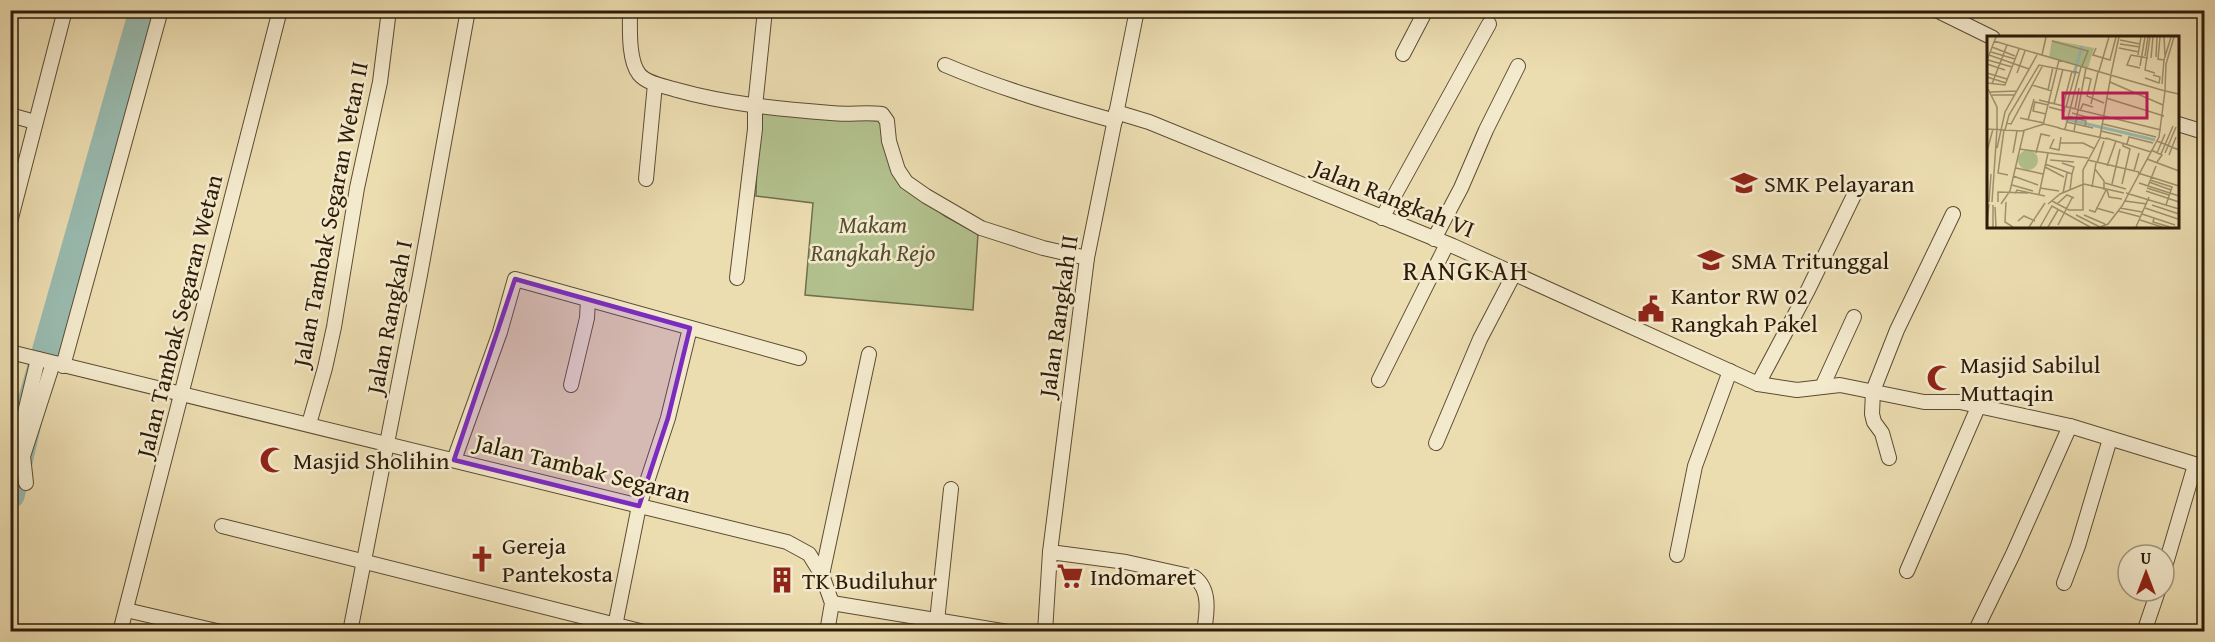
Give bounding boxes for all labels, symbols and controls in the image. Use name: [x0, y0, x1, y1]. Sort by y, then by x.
inset map: [1987, 36, 2179, 228]
street label: Jalan Tambak Segaran Wetan II: [283, 58, 377, 373]
street label: Jalan Rangkah VI: [1305, 148, 1480, 246]
place label: SMK Pelayaran: [1764, 166, 1915, 201]
school or university icon: SMK Pelayaran: [1729, 168, 1759, 198]
street label: Jalan Tambak Segaran Wetan: [126, 170, 231, 464]
park label: Makam Rangkah Rejo: [810, 207, 935, 270]
street label: Jalan Rangkah II: [1029, 233, 1087, 402]
street label: Jalan Rangkah I: [356, 237, 421, 400]
place label: SMA Tritunggal: [1731, 243, 1889, 278]
school or university icon: SMA Tritunggal: [1696, 245, 1726, 275]
district label: RANGKAH: [1403, 250, 1529, 290]
place label: Kantor RW 02 Rangkah Pakel: [1671, 278, 1818, 341]
public building icon: Kantor RW 02 Rangkah Pakel: [1636, 294, 1666, 324]
place label: Masjid Sabilul Muttaqin: [1960, 347, 2101, 410]
mosque icon: Masjid Sabilul Muttaqin: [1925, 363, 1955, 393]
street label: Jalan Tambak Segaran: [469, 424, 695, 512]
place label: Masjid Sholihin: [293, 443, 450, 478]
mosque icon: Masjid Sholihin: [258, 445, 288, 475]
place label: Gereja Pantekosta: [502, 528, 613, 591]
north arrow: [2116, 543, 2176, 603]
church icon: Gereja Pantekosta: [467, 544, 497, 574]
text: U: [2141, 546, 2152, 570]
place label: Indomaret: [1090, 559, 1197, 594]
supermarket icon: Indomaret: [1055, 561, 1085, 591]
place label: TK Budiluhur: [802, 563, 937, 598]
building icon: TK Budiluhur: [767, 565, 797, 595]

